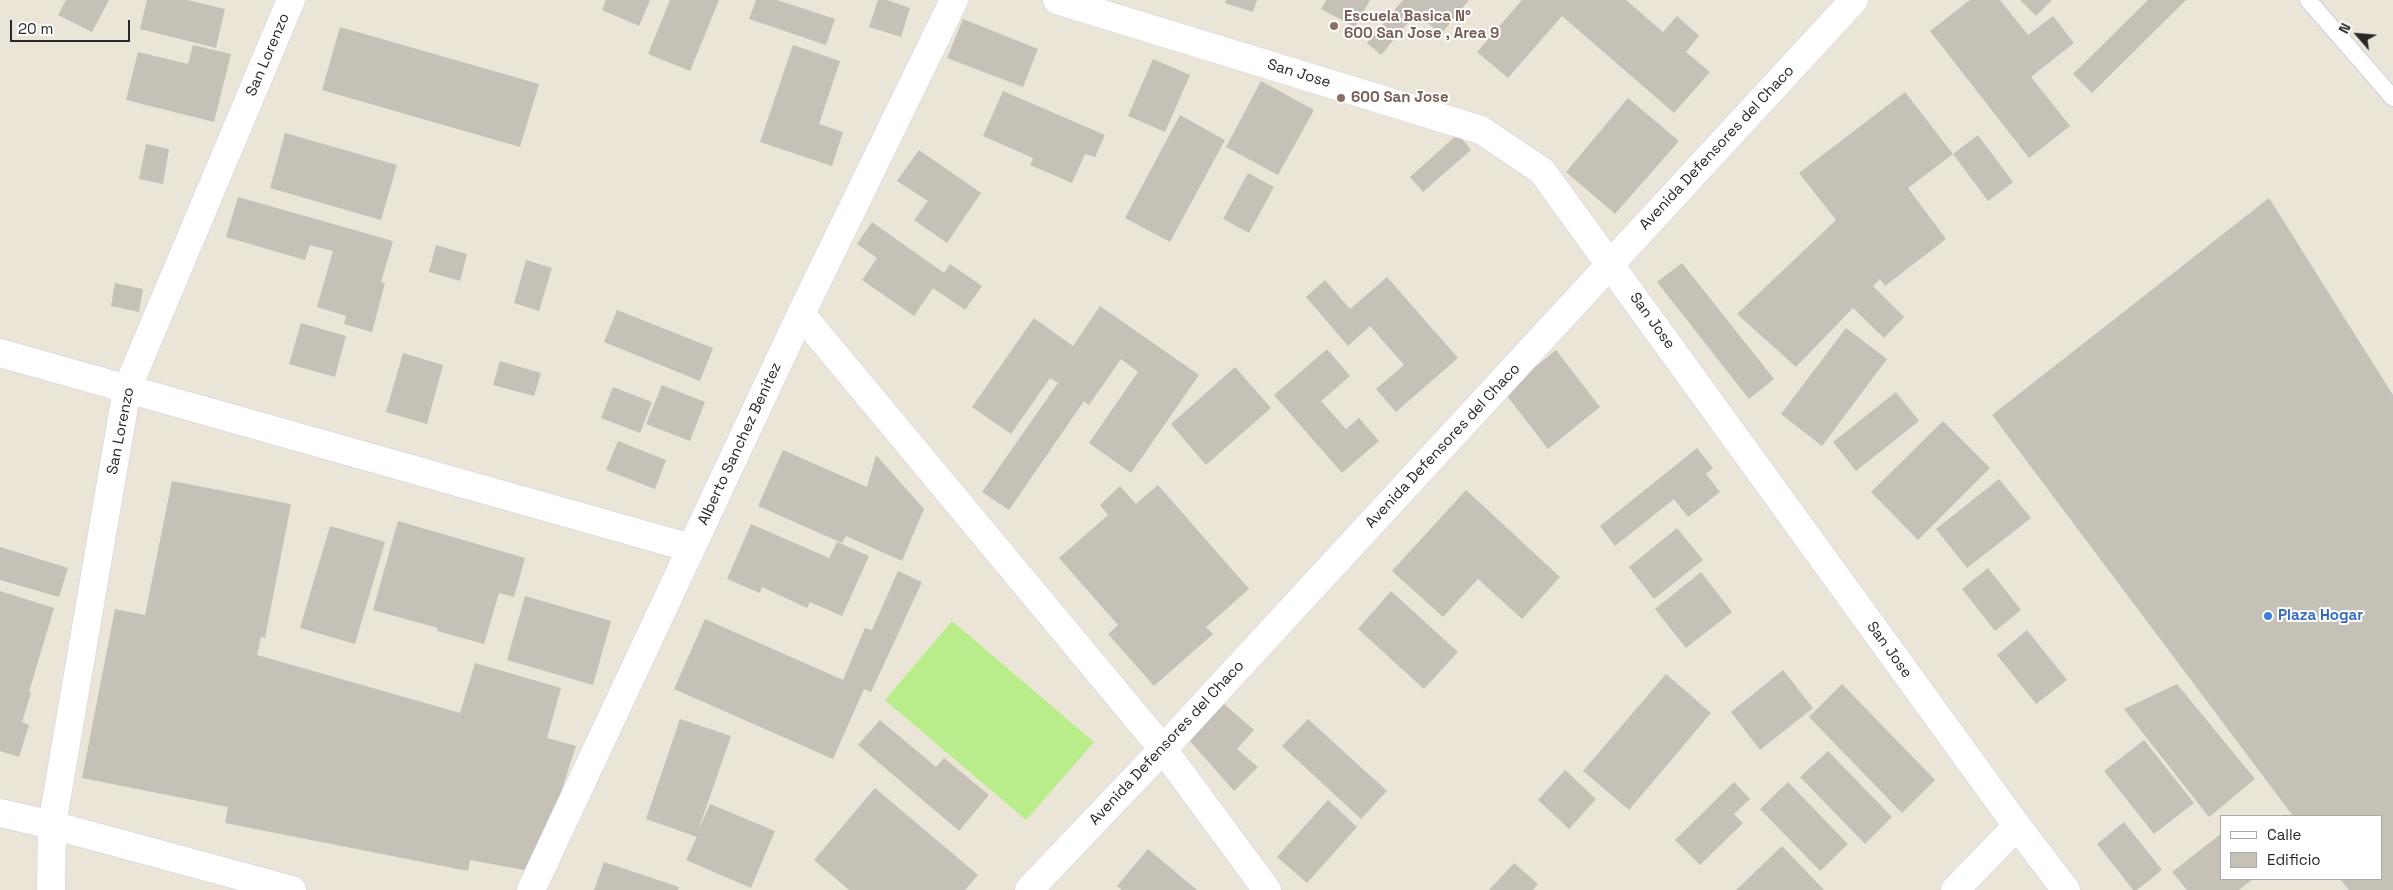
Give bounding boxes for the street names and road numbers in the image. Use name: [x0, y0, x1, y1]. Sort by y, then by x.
street label: San Lorenzo: [242, 11, 294, 99]
street label: San Jose: [1265, 56, 1333, 92]
street label: Avenida Defensores del Chaco: [1636, 62, 1798, 234]
street label: San Jose: [1625, 289, 1679, 353]
street label: Alberto Sanchez Benitez: [694, 360, 786, 528]
street label: Avenida Defensores del Chaco: [1362, 360, 1524, 532]
street label: San Lorenzo: [104, 386, 138, 476]
street label: San Jose: [1862, 618, 1916, 682]
street label: Avenida Defensores del Chaco: [1086, 657, 1248, 829]

